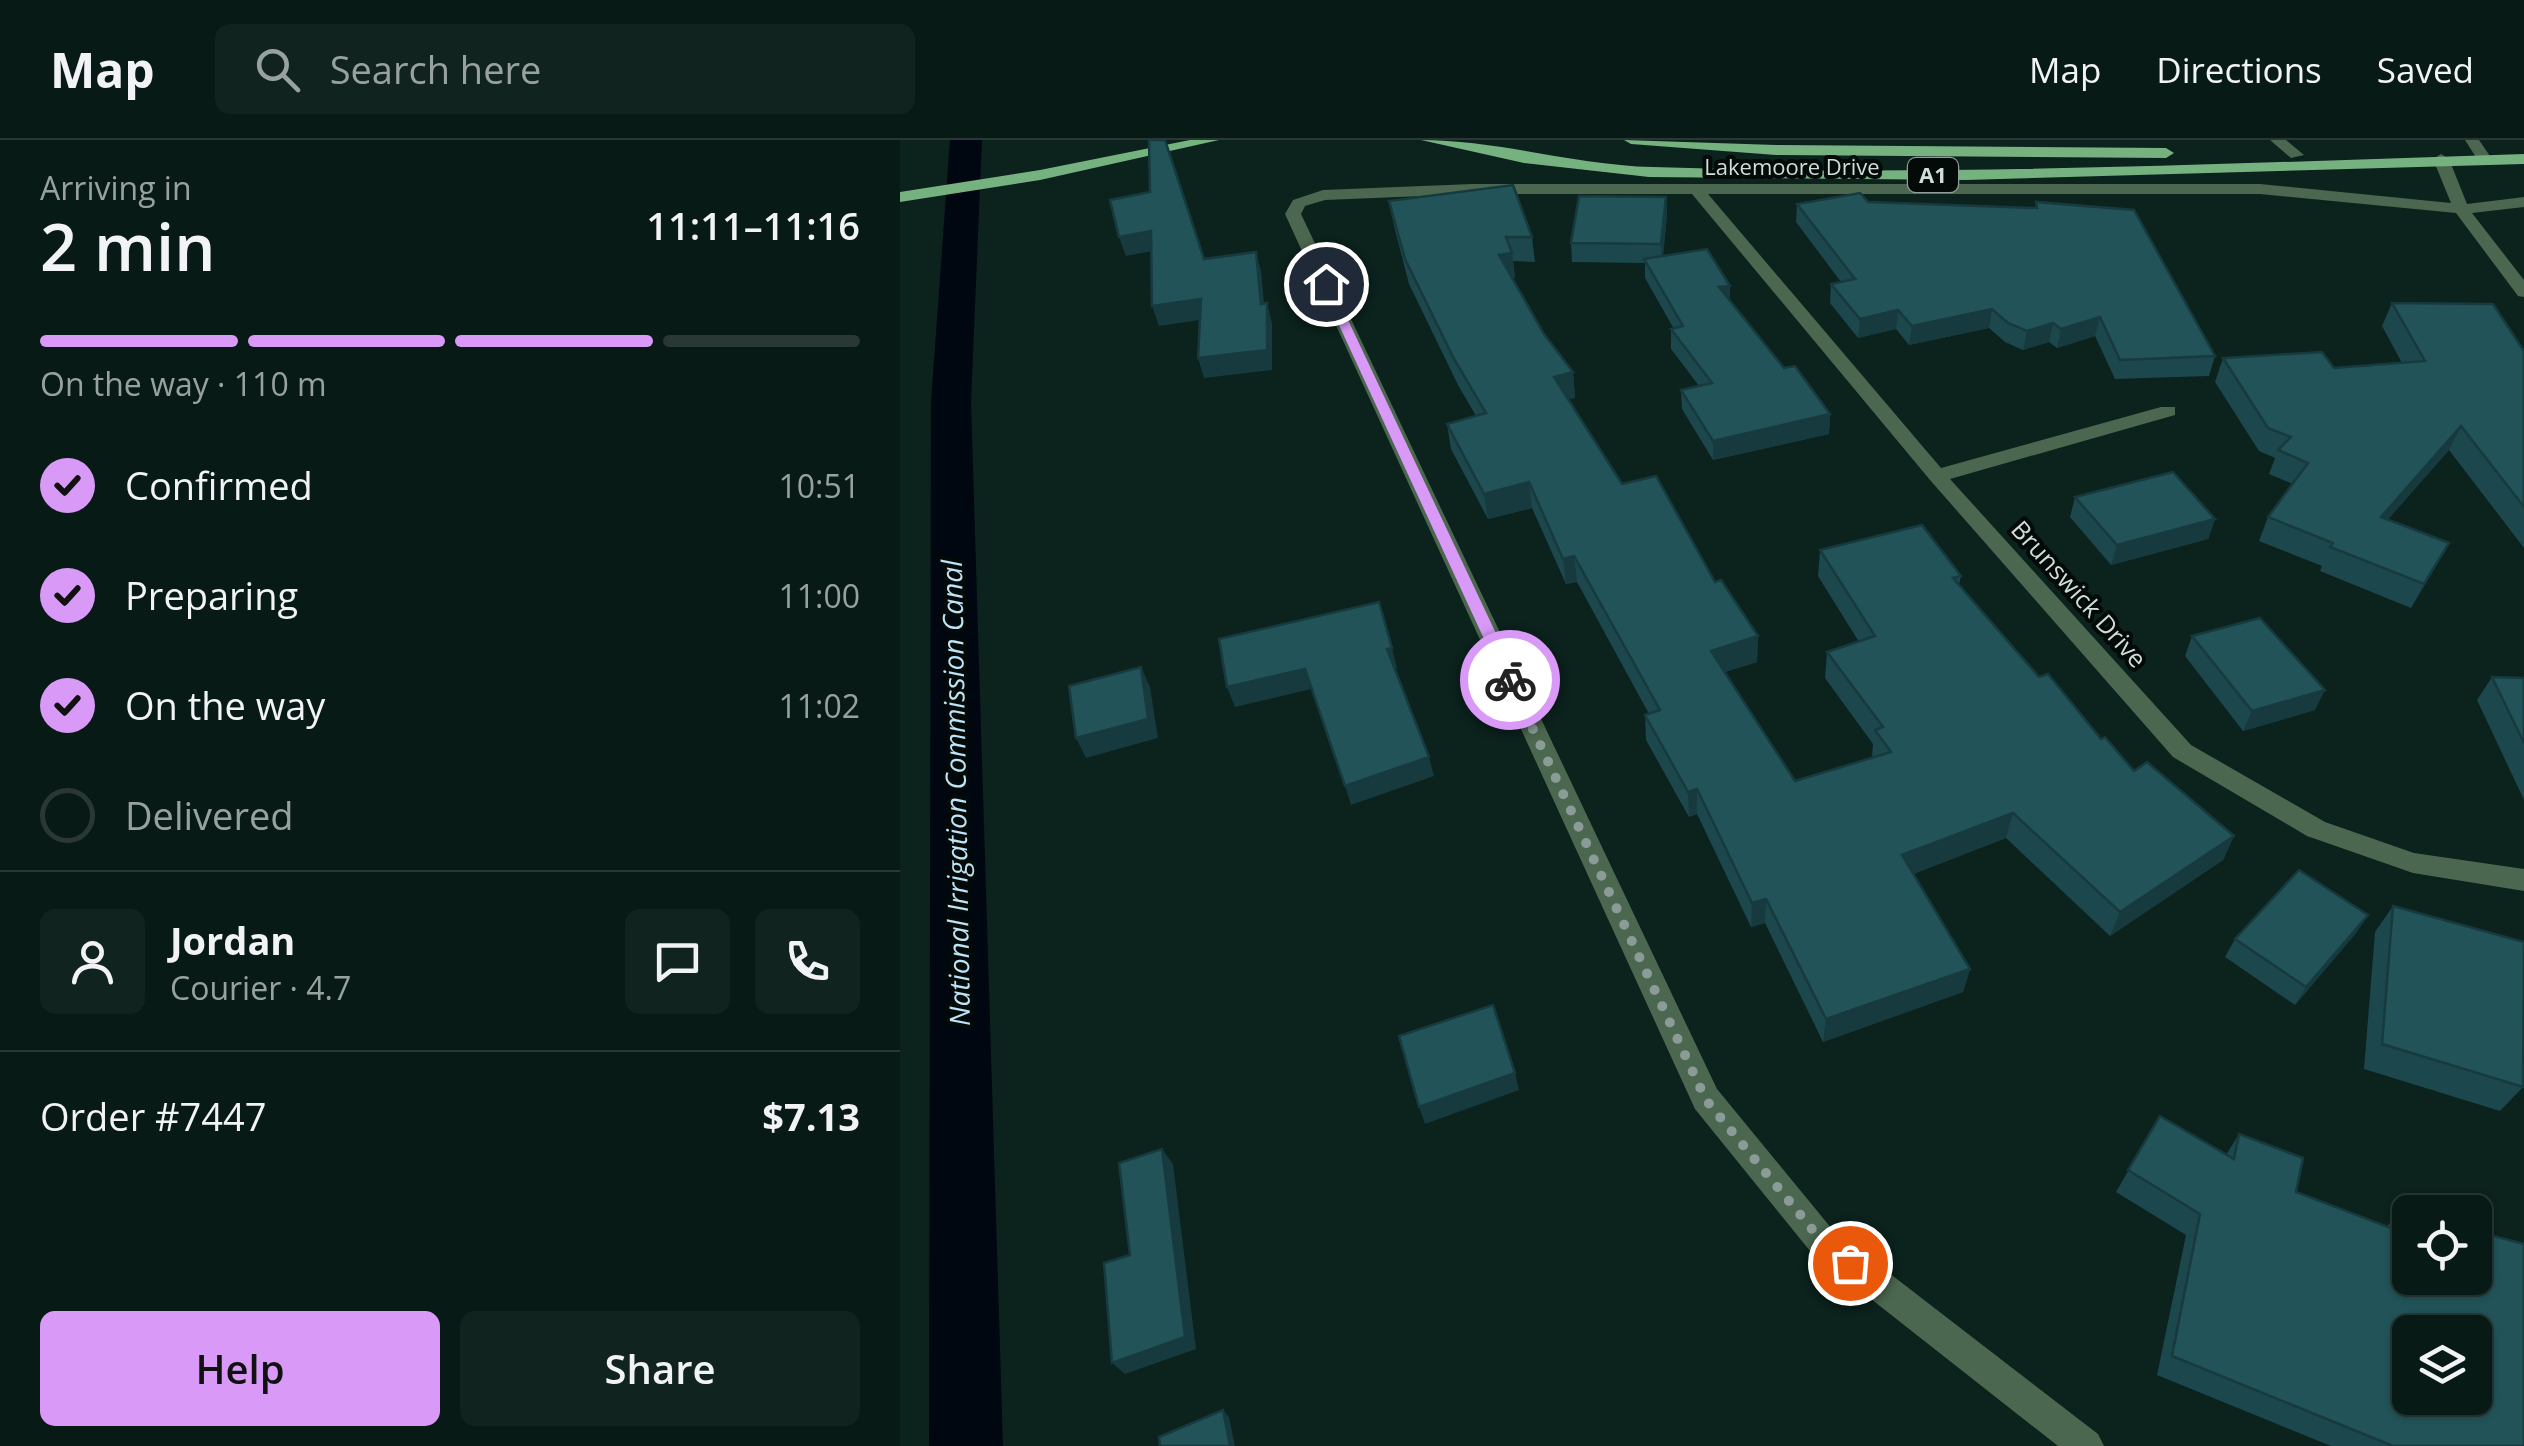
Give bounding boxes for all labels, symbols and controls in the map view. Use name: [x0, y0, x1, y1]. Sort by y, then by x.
search box: [215, 24, 915, 114]
text: Map: [50, 37, 155, 102]
icon: search: [250, 42, 305, 97]
text: Search here: [330, 43, 541, 95]
text: Map: [2029, 46, 2101, 93]
text: Directions: [2156, 46, 2322, 93]
text: Saved: [2377, 46, 2474, 93]
street label: Lakemoore Drive: [1704, 151, 1880, 181]
road number: A1: [1908, 158, 1958, 192]
text: Arriving in: [40, 166, 192, 209]
text: 11:11–11:16: [646, 199, 860, 251]
text: 2 min: [40, 202, 215, 290]
pin: [1284, 242, 1369, 327]
icon: home: [1299, 257, 1354, 312]
text: On the way · 110 m: [40, 362, 327, 405]
icon: check: [40, 458, 95, 513]
text: Confirmed: [125, 459, 313, 511]
text: 10:51: [778, 464, 860, 507]
street label: Brunswick Drive: [2004, 512, 2155, 674]
water label: National Irrigation Commission Canal: [932, 559, 978, 1026]
icon: check: [40, 568, 95, 623]
text: Preparing: [125, 569, 298, 621]
text: 11:00: [778, 574, 860, 617]
courier: [1460, 630, 1560, 730]
icon: bike: [1483, 653, 1538, 708]
icon: check: [40, 678, 95, 733]
text: On the way: [125, 679, 325, 731]
text: 11:02: [778, 684, 860, 727]
text: Delivered: [125, 789, 294, 841]
button: person: [40, 909, 145, 1014]
button: chat: [625, 909, 730, 1014]
button: phone: [755, 909, 860, 1014]
text: Jordan: [170, 914, 295, 966]
text: Courier · 4.7: [170, 966, 351, 1009]
text: Order #7447: [40, 1090, 267, 1142]
text: $7.13: [762, 1090, 860, 1142]
map controls: [2392, 1195, 2492, 1415]
button: locate: [2392, 1195, 2492, 1295]
pin: [1808, 1221, 1893, 1306]
icon: bag: [1823, 1236, 1878, 1291]
button: Help: [40, 1311, 440, 1426]
button: Share: [460, 1311, 860, 1426]
button: layers: [2392, 1315, 2492, 1415]

